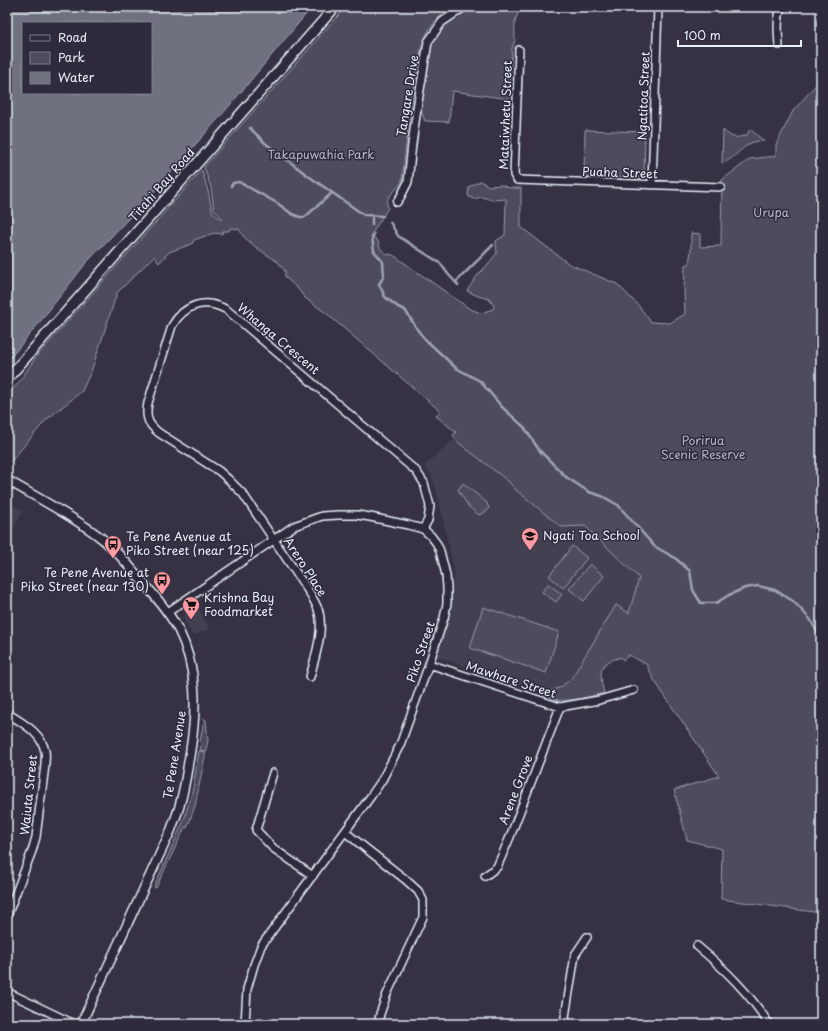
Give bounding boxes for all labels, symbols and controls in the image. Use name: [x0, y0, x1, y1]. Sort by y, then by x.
legend: [22, 22, 152, 94]
scale bar: [678, 22, 801, 48]
text: 100 m: [684, 26, 721, 44]
text: Road: [58, 28, 87, 46]
text: Park: [58, 48, 85, 66]
street label: Ngatitoa Street: [632, 51, 654, 141]
street label: Tangare Drive: [392, 54, 422, 138]
street label: Mataiwhetu Street: [494, 60, 516, 170]
text: Water: [58, 68, 95, 86]
street label: Titahi Bay Road: [124, 143, 198, 225]
park label: Takapuwahia Park: [267, 145, 375, 163]
street label: Puaha Street: [582, 162, 658, 182]
park label: Urupa: [753, 203, 790, 221]
street label: Whanga Crescent: [234, 298, 324, 378]
park label: Porirua Scenic Reserve: [661, 431, 745, 463]
school or university icon: Ngati Toa School: [520, 526, 540, 551]
place label: Ngati Toa School: [543, 526, 640, 544]
place label: Te Pene Avenue at Piko Street (near 125): [126, 527, 254, 559]
street label: Arero Place: [280, 533, 332, 600]
bus stop icon: Te Pene Avenue at Piko Street (near 125): [103, 534, 123, 559]
place label: Te Pene Avenue at Piko Street (near 130): [20, 563, 149, 595]
bus stop icon: Te Pene Avenue at Piko Street (near 130): [152, 570, 172, 595]
place label: Krishna Bay Foodmarket: [204, 588, 274, 620]
supermarket icon: Krishna Bay Foodmarket: [181, 595, 201, 620]
street label: Piko Street: [401, 618, 439, 685]
street label: Mawhare Street: [464, 656, 559, 702]
street label: Te Pene Avenue: [158, 709, 190, 800]
street label: Arene Grove: [494, 752, 537, 827]
street label: Waiuta Street: [15, 754, 41, 836]

